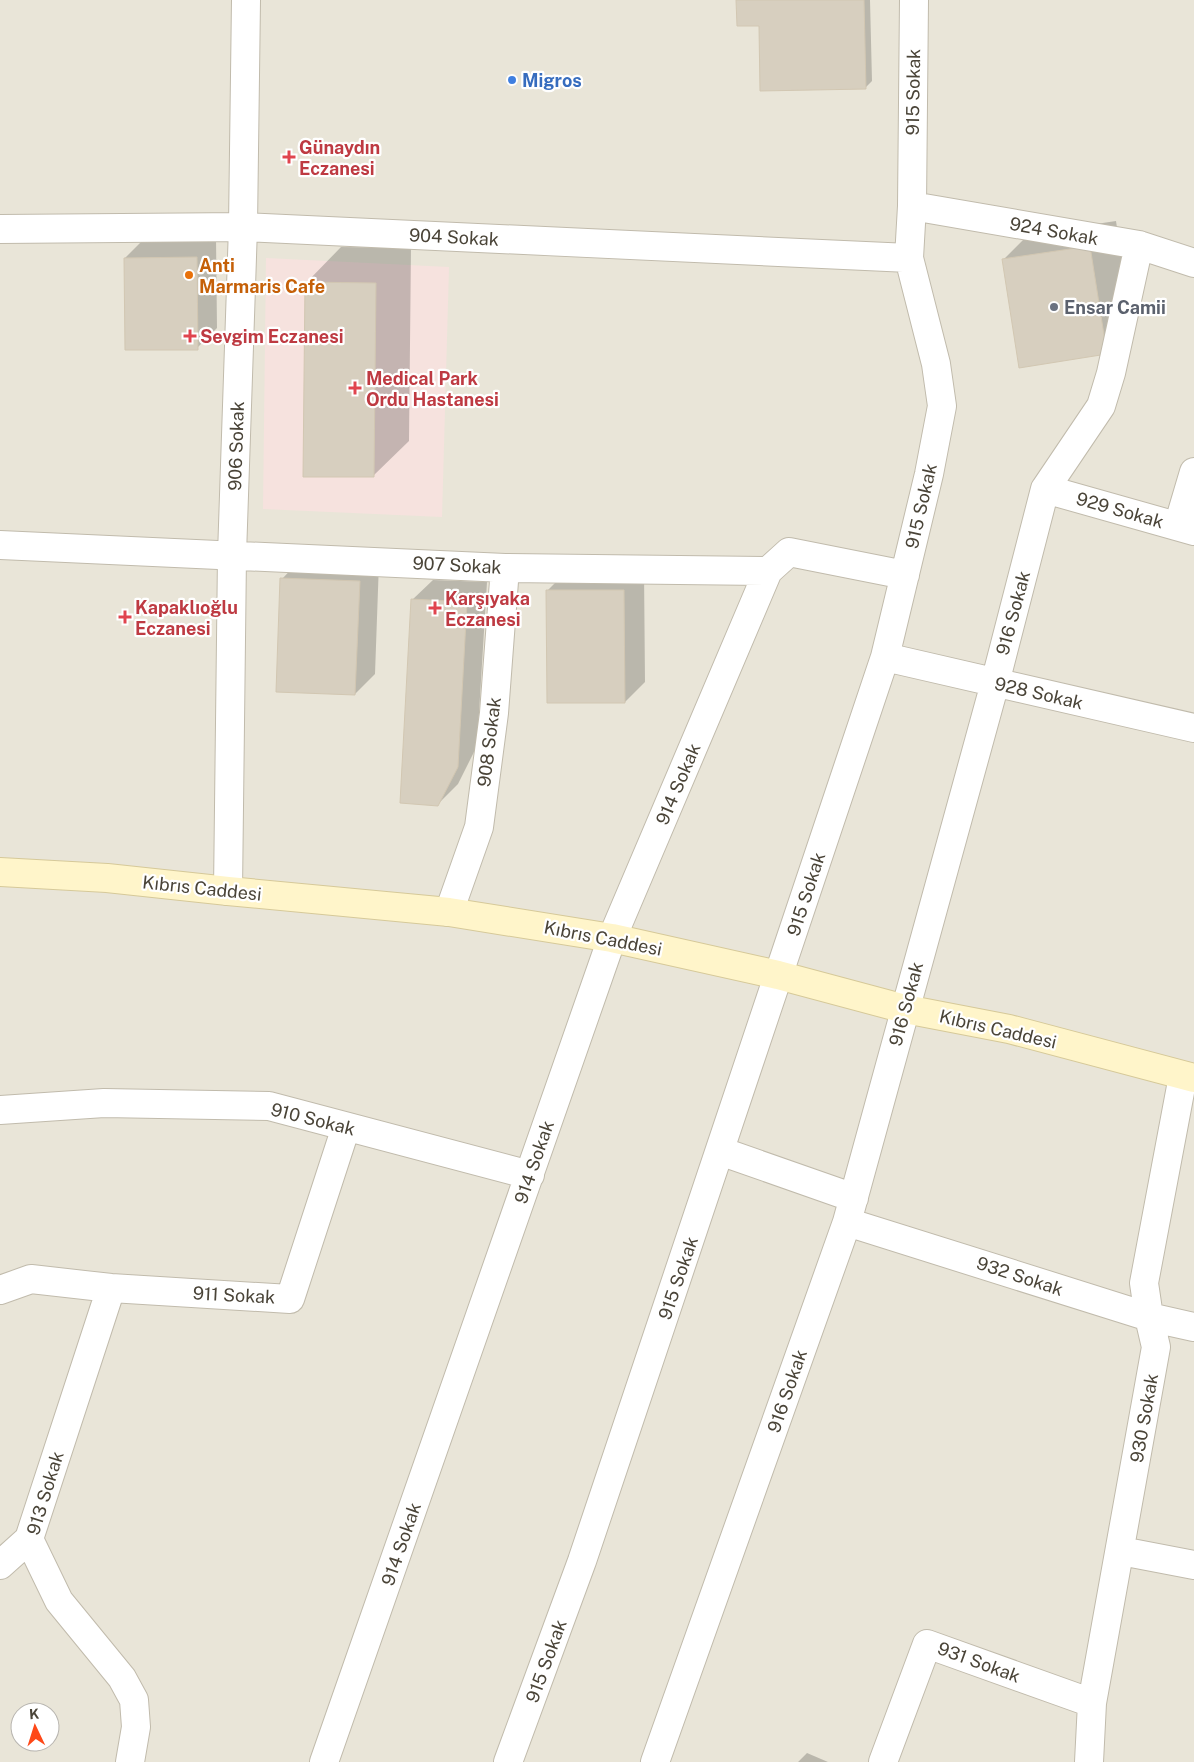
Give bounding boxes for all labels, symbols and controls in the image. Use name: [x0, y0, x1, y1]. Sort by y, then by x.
street label: 915 Sokak: [902, 49, 924, 135]
place label: Migros: [522, 70, 582, 91]
marker: Migros: [506, 74, 518, 86]
place label: Günaydın Eczanesi: [299, 137, 380, 179]
marker: Günaydın Eczanesi: [283, 151, 295, 163]
street label: 924 Sokak: [1008, 213, 1100, 249]
street label: 904 Sokak: [409, 224, 499, 250]
place label: Anti Marmaris Cafe: [199, 255, 325, 297]
marker: Anti Marmaris Cafe: [183, 269, 195, 281]
place label: Ensar Camii: [1064, 297, 1166, 318]
marker: Ensar Camii: [1048, 301, 1060, 313]
place label: Sevgim Eczanesi: [200, 326, 343, 347]
marker: Sevgim Eczanesi: [184, 330, 196, 342]
place label: Medical Park Ordu Hastanesi: [366, 368, 499, 410]
marker: Medical Park Ordu Hastanesi: [348, 381, 362, 395]
street label: 906 Sokak: [224, 401, 248, 491]
street label: 915 Sokak: [901, 461, 941, 551]
street label: 929 Sokak: [1074, 488, 1166, 532]
street label: 907 Sokak: [412, 552, 502, 578]
street label: 916 Sokak: [992, 569, 1034, 657]
place label: Karşıyaka Eczanesi: [445, 588, 530, 630]
place label: Kapaklıoğlu Eczanesi: [135, 597, 238, 639]
marker: Karşıyaka Eczanesi: [429, 602, 441, 614]
marker: Kapaklıoğlu Eczanesi: [119, 611, 131, 623]
street label: 928 Sokak: [993, 673, 1085, 713]
street label: 908 Sokak: [473, 696, 505, 788]
street label: 914 Sokak: [651, 740, 705, 828]
street label: 915 Sokak: [783, 850, 829, 938]
street label: Kıbrıs Caddesi: [141, 871, 263, 905]
street label: Kıbrıs Caddesi: [542, 916, 664, 960]
street label: 916 Sokak: [885, 960, 927, 1048]
street label: Kıbrıs Caddesi: [937, 1005, 1059, 1053]
street label: 910 Sokak: [269, 1098, 357, 1140]
street label: 914 Sokak: [510, 1118, 558, 1206]
street label: 915 Sokak: [654, 1234, 702, 1322]
street label: 932 Sokak: [974, 1252, 1066, 1300]
street label: 911 Sokak: [192, 1282, 276, 1308]
street label: 916 Sokak: [763, 1347, 811, 1435]
street label: 930 Sokak: [1126, 1372, 1162, 1464]
street label: 913 Sokak: [22, 1449, 68, 1537]
street label: 914 Sokak: [377, 1500, 425, 1588]
street label: 915 Sokak: [521, 1617, 571, 1705]
street label: 931 Sokak: [935, 1637, 1023, 1687]
north arrow: [10, 1702, 60, 1752]
text: K: [29, 1706, 40, 1722]

